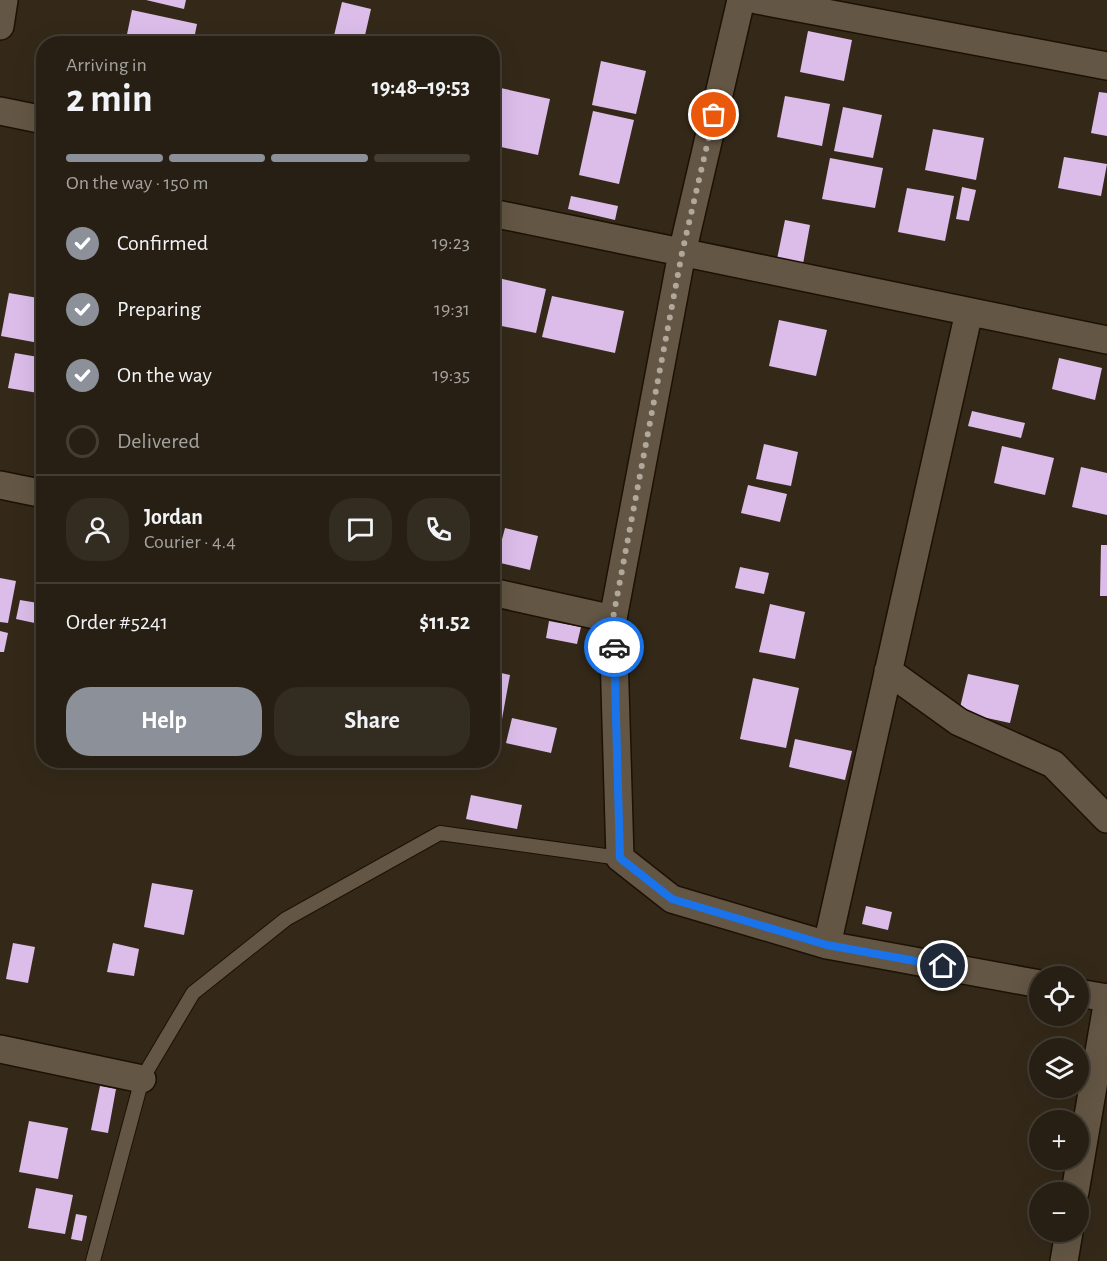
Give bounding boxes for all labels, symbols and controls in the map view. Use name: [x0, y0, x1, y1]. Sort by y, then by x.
text: Arriving in: [66, 55, 147, 75]
text: 19:48–19:53: [372, 76, 470, 98]
text: 2 min: [66, 80, 153, 119]
pin: [688, 89, 739, 140]
icon: bag: [697, 98, 730, 131]
text: On the way · 150 m: [66, 173, 209, 193]
icon: check: [66, 227, 99, 260]
text: Confirmed: [117, 232, 208, 254]
text: 19:23: [432, 233, 470, 253]
icon: check: [66, 293, 99, 326]
text: Preparing: [117, 298, 201, 320]
text: 19:31: [434, 299, 470, 319]
icon: check: [66, 359, 99, 392]
text: On the way: [117, 364, 212, 386]
text: 19:35: [433, 365, 470, 385]
text: Delivered: [117, 430, 200, 452]
button: person: [66, 498, 129, 561]
button: chat: [329, 498, 392, 561]
button: phone: [407, 498, 470, 561]
text: Jordan: [144, 506, 203, 528]
text: Courier · 4.4: [144, 532, 236, 552]
text: Order #5241: [66, 611, 168, 633]
text: $11.52: [419, 611, 470, 633]
courier: [584, 617, 644, 677]
icon: car: [598, 631, 631, 664]
button: Help: [66, 687, 262, 756]
button: Share: [274, 687, 470, 756]
pin: [917, 940, 968, 991]
icon: home: [926, 949, 959, 982]
map controls: [1029, 966, 1089, 1242]
button: locate: [1029, 966, 1089, 1026]
button: layers: [1029, 1038, 1089, 1098]
button: +: [1029, 1110, 1089, 1170]
button: −: [1029, 1182, 1089, 1242]

